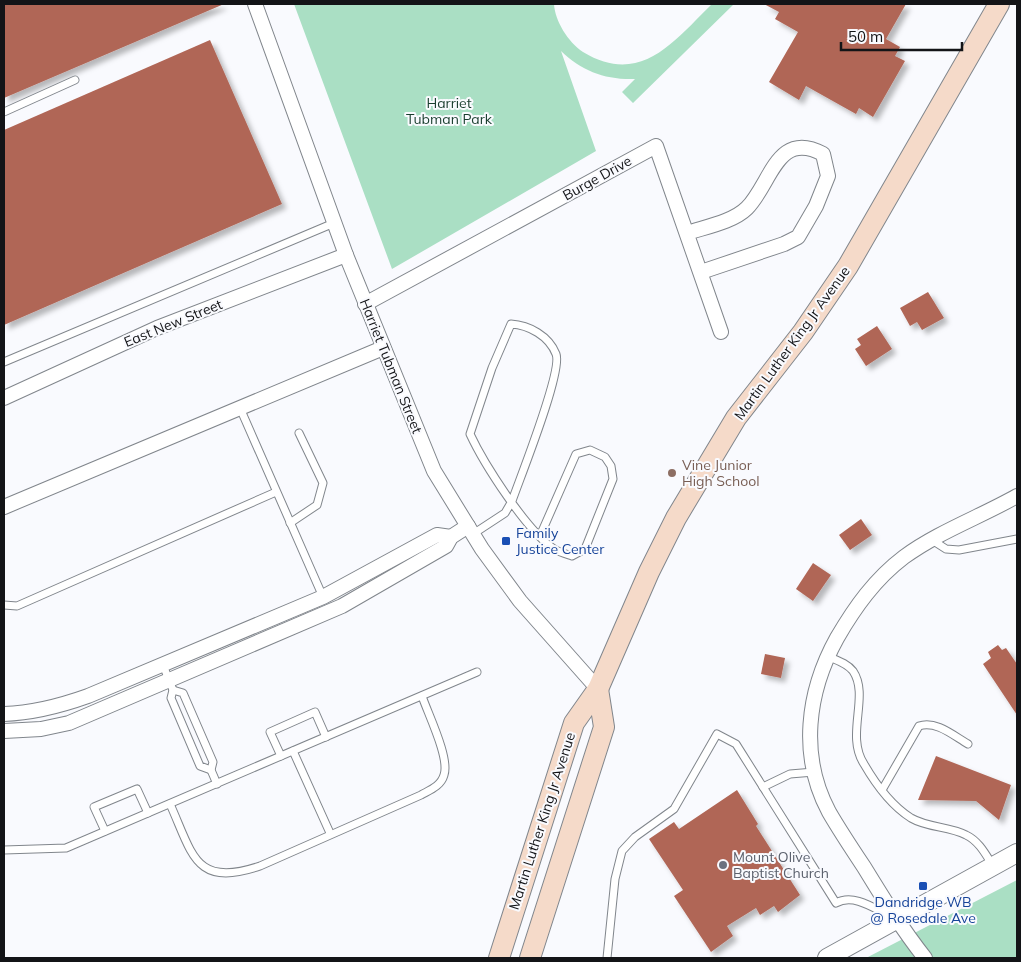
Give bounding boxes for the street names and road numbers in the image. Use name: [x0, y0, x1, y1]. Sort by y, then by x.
street label: Burge Drive: [559, 152, 635, 204]
street label: Martin Luther King Jr Avenue: [730, 263, 854, 423]
street label: East New Street: [121, 295, 225, 351]
street label: Harriet Tubman Street: [356, 296, 426, 436]
street label: Martin Luther King Jr Avenue: [505, 730, 579, 912]

